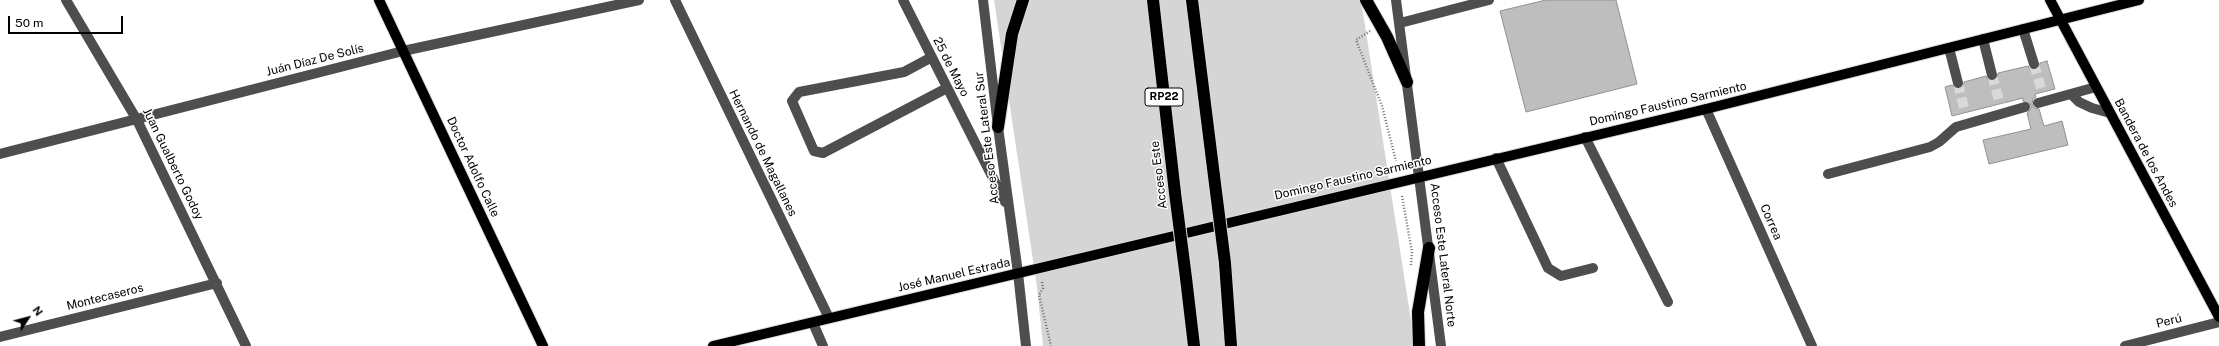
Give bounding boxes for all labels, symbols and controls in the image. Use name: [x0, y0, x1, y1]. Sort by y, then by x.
scale bar: [10, 8, 125, 34]
text: 50 m: [15, 16, 43, 30]
street label: 25 de Mayo: [930, 35, 972, 99]
street label: Juán Díaz De Solís: [265, 41, 365, 79]
street label: Acceso Este Lateral Sur: [972, 71, 1002, 205]
street label: Domingo Faustino Sarmiento: [1588, 79, 1748, 129]
street label: Hernando de Magallanes: [726, 87, 800, 219]
road number: RP22: [1145, 88, 1183, 106]
street label: Bandera de los Andes: [2111, 96, 2181, 210]
street label: Juan Gualberto Godoy: [140, 106, 206, 222]
street label: Doctor Adolfo Calle: [444, 115, 502, 219]
street label: Acceso Este: [1148, 140, 1170, 210]
street label: Domingo Faustino Sarmiento: [1273, 153, 1433, 203]
street label: Acceso Este Lateral Norte: [1427, 182, 1459, 328]
street label: Correa: [1757, 202, 1785, 242]
street label: José Manuel Estrada: [897, 255, 1011, 295]
street label: Montecaseros: [65, 281, 145, 313]
north arrow: [8, 298, 48, 338]
text: N: [30, 304, 45, 318]
street label: Perú: [2155, 311, 2183, 331]

